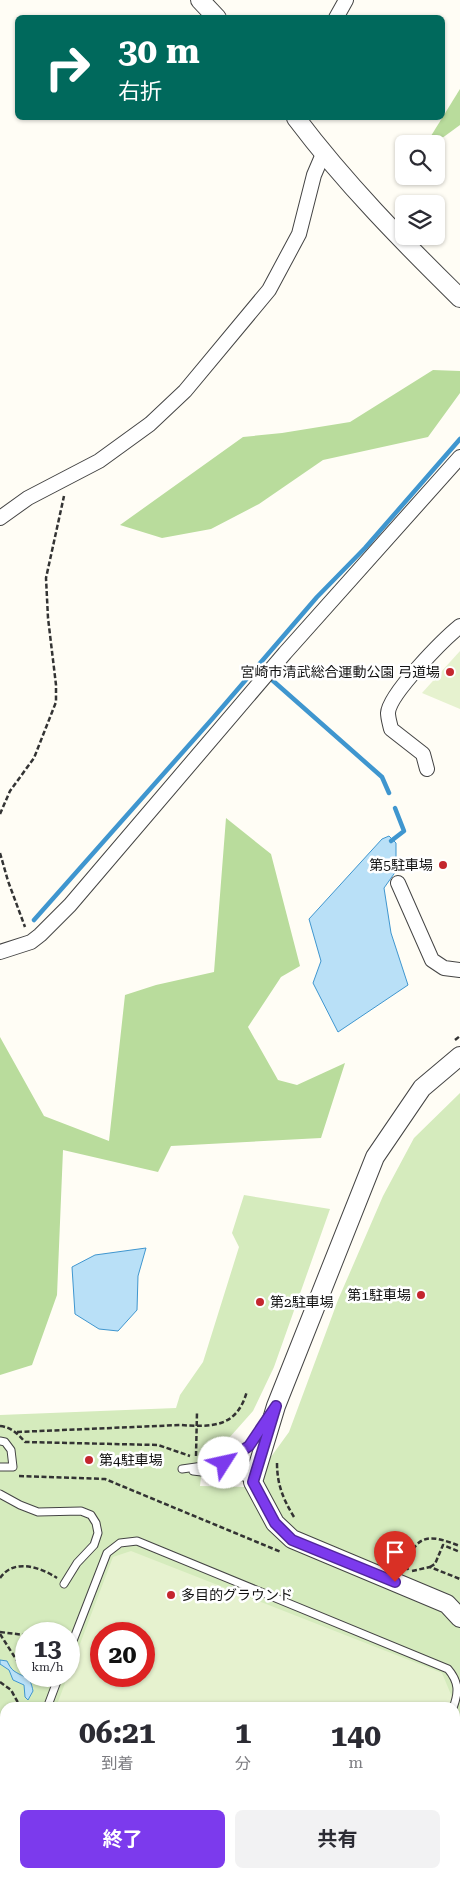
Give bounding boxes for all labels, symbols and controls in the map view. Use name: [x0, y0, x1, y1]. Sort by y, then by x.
text: 30 m: [118, 31, 200, 72]
icon: right: [35, 35, 100, 100]
text: 右折: [118, 79, 162, 104]
map controls: [395, 135, 445, 245]
button: search: [395, 135, 445, 185]
button: layers: [395, 195, 445, 245]
place label: 宮崎市清武総合運動公園 弓道場: [240, 664, 440, 680]
marker: 宮崎市清武総合運動公園 弓道場: [444, 666, 456, 678]
place label: 第5駐車場: [369, 857, 433, 873]
marker: 第5駐車場: [437, 859, 449, 871]
place label: 第1駐車場: [347, 1287, 411, 1303]
marker: 第1駐車場: [415, 1289, 427, 1301]
place label: 第2駐車場: [270, 1294, 334, 1310]
marker: 第2駐車場: [254, 1296, 266, 1308]
position arrow: [197, 1436, 249, 1488]
place label: 第4駐車場: [99, 1452, 163, 1468]
marker: 第4駐車場: [83, 1454, 95, 1466]
pin: [374, 1531, 416, 1582]
icon: arrive: [381, 1538, 409, 1566]
place label: 多目的グラウンド: [181, 1587, 293, 1603]
marker: 多目的グラウンド: [165, 1589, 177, 1601]
speed limit sign: 20: [90, 1622, 155, 1687]
text: 13: [33, 1634, 62, 1663]
text: km/h: [31, 1660, 64, 1674]
text: 06:21: [79, 1715, 156, 1750]
text: 1: [235, 1715, 252, 1750]
text: 140: [331, 1718, 381, 1753]
text: m: [348, 1753, 363, 1772]
text: 到着: [101, 1754, 133, 1773]
text: 分: [235, 1754, 251, 1773]
button: 終了: [20, 1810, 225, 1868]
button: 共有: [235, 1810, 440, 1868]

